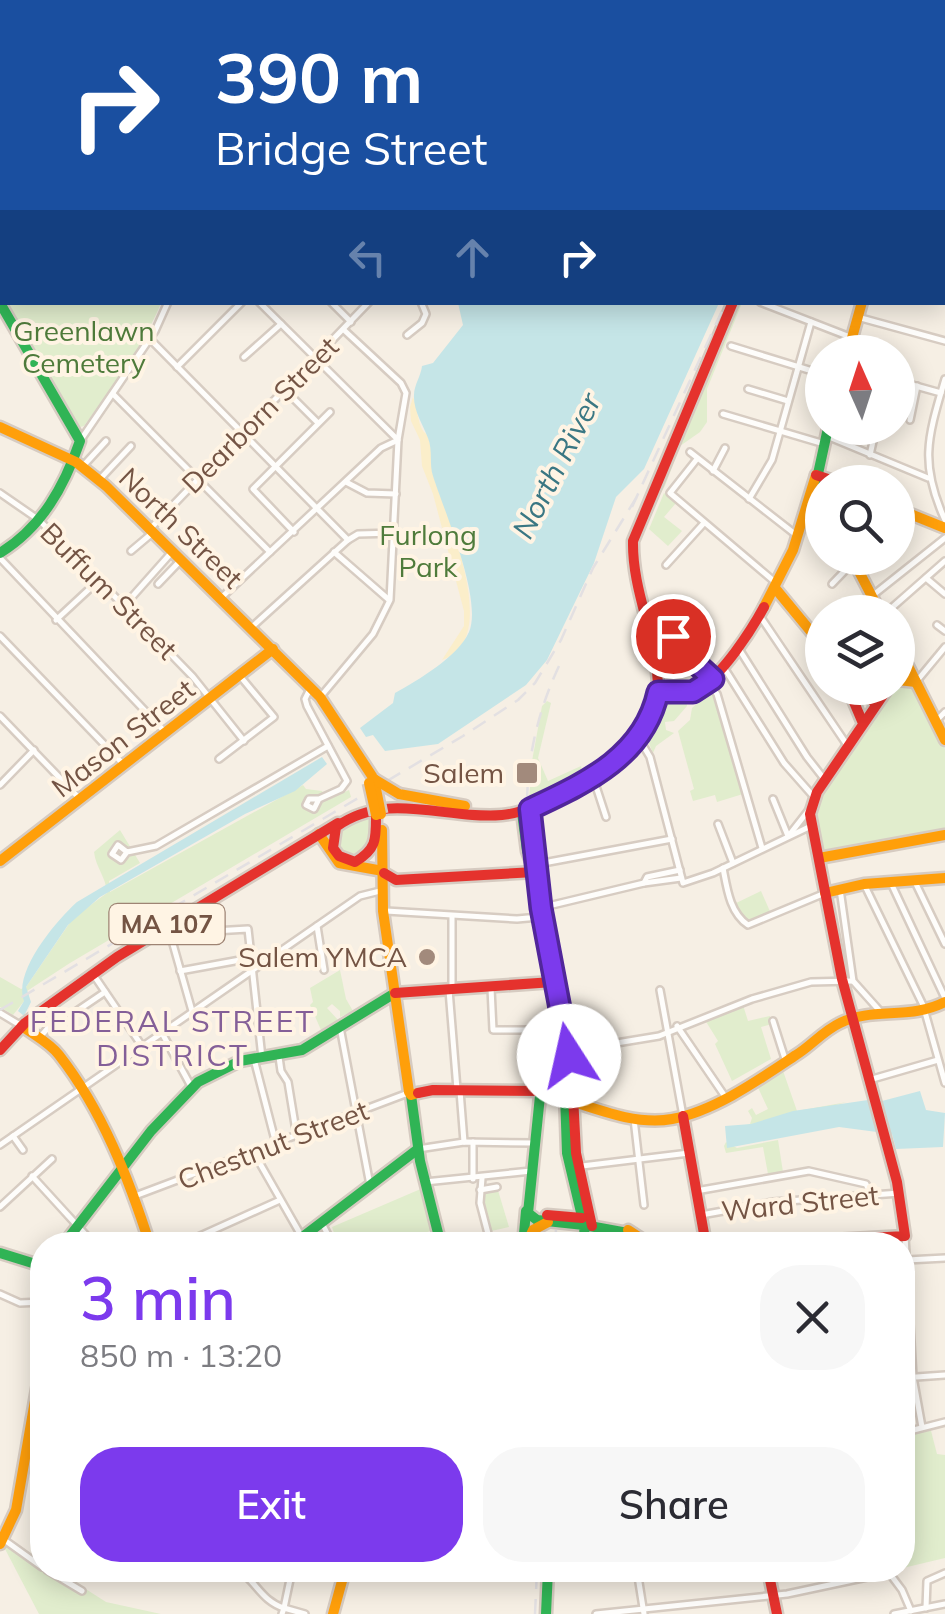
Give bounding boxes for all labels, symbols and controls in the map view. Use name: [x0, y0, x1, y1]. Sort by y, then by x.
text: 390 m: [215, 33, 423, 121]
icon: right: [50, 40, 180, 170]
text: Bridge Street: [215, 120, 487, 176]
icon: left: [340, 230, 395, 285]
icon: ahead: [445, 230, 500, 285]
icon: right: [550, 230, 605, 285]
park label: Greenlawn Cemetery: [13, 313, 155, 380]
street label: Dearborn Street: [174, 329, 345, 500]
north arrow: [805, 335, 915, 445]
map controls: [805, 335, 915, 705]
water label: North River: [503, 386, 609, 545]
street label: North Street: [112, 460, 251, 596]
button: search: [805, 465, 915, 575]
street label: Buffum Street: [34, 515, 185, 667]
park label: Furlong Park: [379, 517, 477, 584]
pin: [631, 594, 716, 679]
button: layers: [805, 595, 915, 705]
icon: arrive: [646, 609, 701, 664]
street label: Mason Street: [44, 671, 201, 804]
place label: Salem: [423, 755, 504, 790]
marker: Salem: [514, 760, 540, 786]
road number: MA 107: [110, 904, 224, 944]
place label: Salem YMCA: [238, 939, 407, 974]
marker: Salem YMCA: [416, 946, 438, 968]
district label: FEDERAL STREET DISTRICT: [30, 1002, 316, 1074]
position arrow: [517, 1004, 621, 1108]
street label: Chestnut Street: [173, 1092, 373, 1197]
street label: Ward Street: [720, 1177, 880, 1228]
text: 3 min: [80, 1260, 236, 1335]
button: close: [760, 1265, 865, 1370]
text: 850 m · 13:20: [80, 1335, 282, 1375]
button: Exit: [80, 1447, 463, 1562]
button: Share: [483, 1447, 865, 1562]

